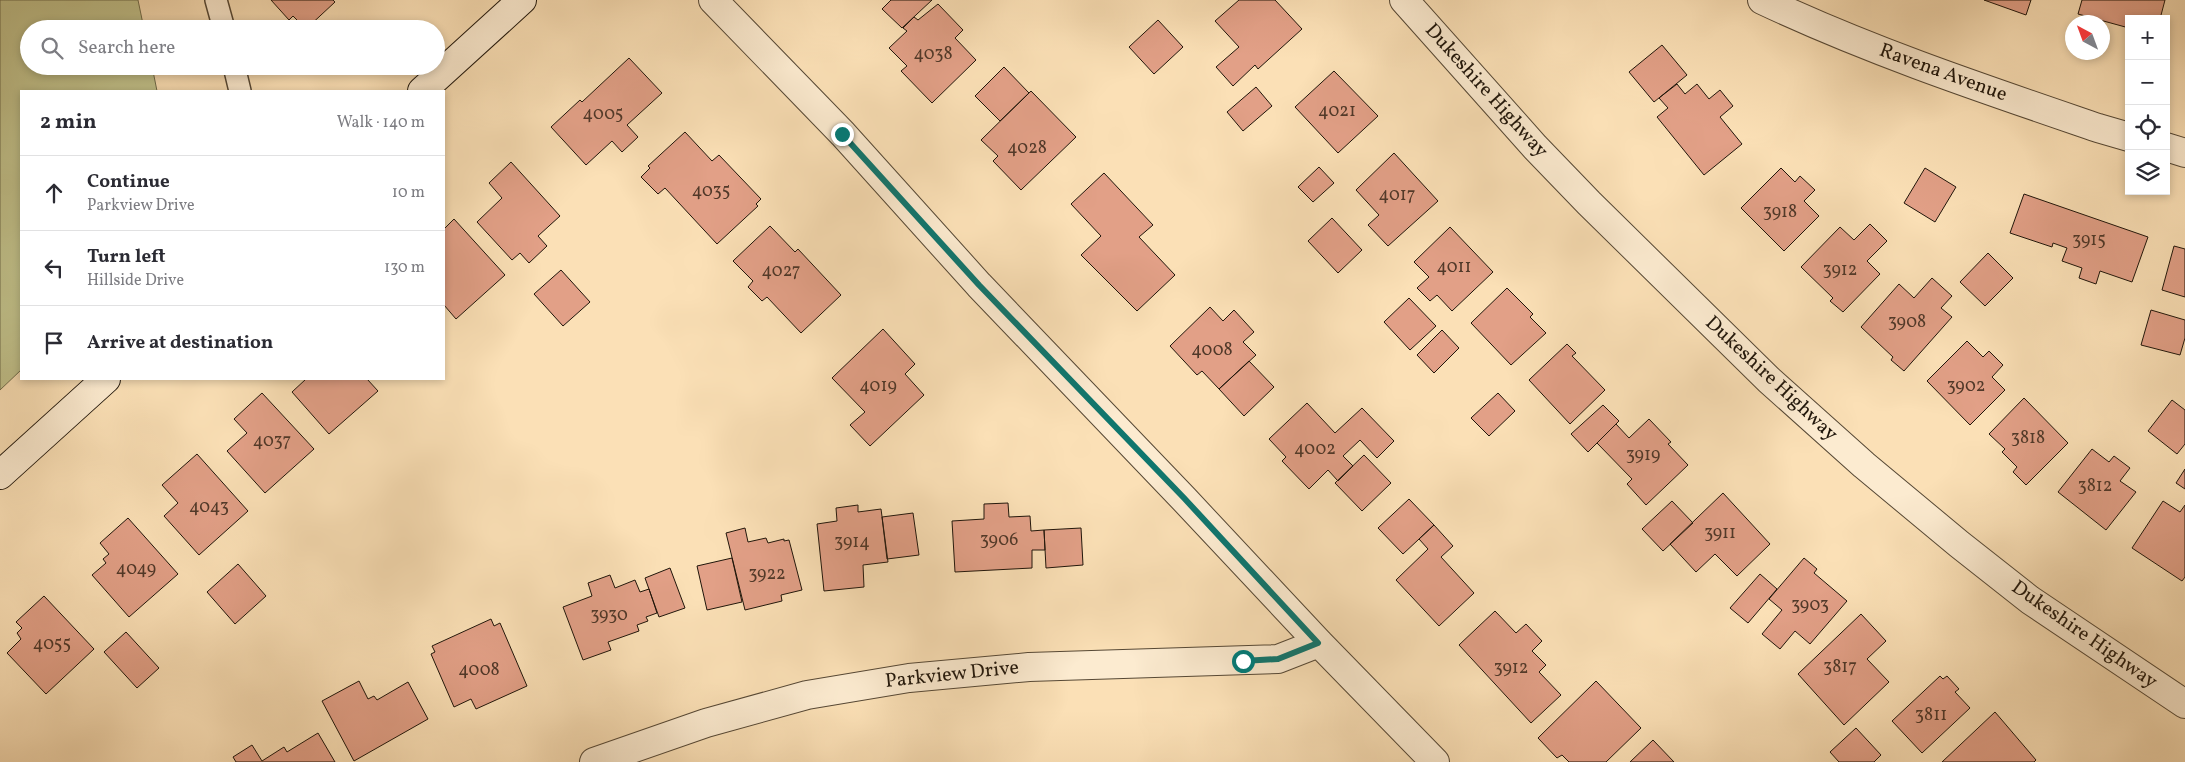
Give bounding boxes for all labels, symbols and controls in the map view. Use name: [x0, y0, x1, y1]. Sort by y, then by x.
north arrow: [2065, 15, 2110, 60]
map controls: [2125, 15, 2170, 195]
button: +: [2125, 15, 2170, 60]
street label: Dukeshire Highway: [1418, 18, 1554, 165]
search box: [20, 20, 445, 75]
icon: search: [38, 34, 66, 62]
text: Search here: [78, 35, 175, 61]
street label: Ravena Avenue: [1875, 37, 2011, 109]
house number: 4038: [913, 42, 953, 67]
button: −: [2125, 60, 2170, 105]
house number: 4021: [1318, 99, 1356, 124]
house number: 4005: [583, 102, 623, 127]
button: locate: [2125, 105, 2170, 150]
text: 2 min: [40, 108, 97, 137]
text: Walk · 140 m: [337, 112, 425, 134]
route end: [831, 123, 854, 146]
house number: 4028: [1007, 136, 1047, 161]
button: layers: [2125, 150, 2170, 195]
text: Continue: [87, 169, 170, 195]
icon: ahead: [40, 179, 68, 207]
house number: 4035: [692, 179, 730, 204]
text: 10 m: [392, 182, 425, 204]
house number: 4017: [1379, 183, 1415, 208]
text: Parkview Drive: [87, 195, 195, 217]
house number: 3918: [1763, 200, 1797, 225]
house number: 3915: [2072, 228, 2106, 253]
text: Turn left: [87, 244, 166, 270]
icon: left: [40, 254, 68, 282]
house number: 4011: [1436, 255, 1472, 280]
text: 130 m: [384, 257, 425, 279]
house number: 3912: [1823, 258, 1857, 283]
house number: 4027: [761, 259, 801, 284]
text: Hillside Drive: [87, 270, 184, 292]
street label: Dukeshire Highway: [1698, 310, 1844, 448]
house number: 3908: [1888, 310, 1926, 335]
icon: arrive: [40, 329, 68, 357]
text: Arrive at destination: [87, 330, 273, 356]
house number: 4008: [1191, 338, 1233, 363]
house number: 4019: [859, 374, 897, 399]
house number: 3902: [1946, 374, 1986, 399]
house number: 3818: [2011, 426, 2045, 451]
house number: 4037: [253, 429, 291, 454]
house number: 4002: [1294, 437, 1336, 462]
house number: 3919: [1626, 443, 1660, 468]
house number: 3812: [2077, 474, 2113, 499]
house number: 4043: [189, 495, 229, 520]
house number: 3911: [1704, 521, 1736, 546]
house number: 3906: [980, 528, 1018, 553]
house number: 3914: [834, 530, 870, 555]
house number: 4049: [116, 557, 156, 582]
house number: 3922: [748, 562, 786, 587]
street label: Dukeshire Highway: [2005, 574, 2163, 696]
house number: 3903: [1791, 593, 1829, 618]
house number: 3930: [590, 603, 628, 628]
house number: 4055: [33, 632, 71, 657]
route start: [1232, 650, 1255, 673]
street label: Parkview Drive: [884, 654, 1020, 696]
house number: 3817: [1823, 655, 1857, 680]
house number: 3912: [1494, 656, 1528, 681]
house number: 4008: [458, 658, 500, 683]
house number: 3811: [1915, 703, 1947, 728]

